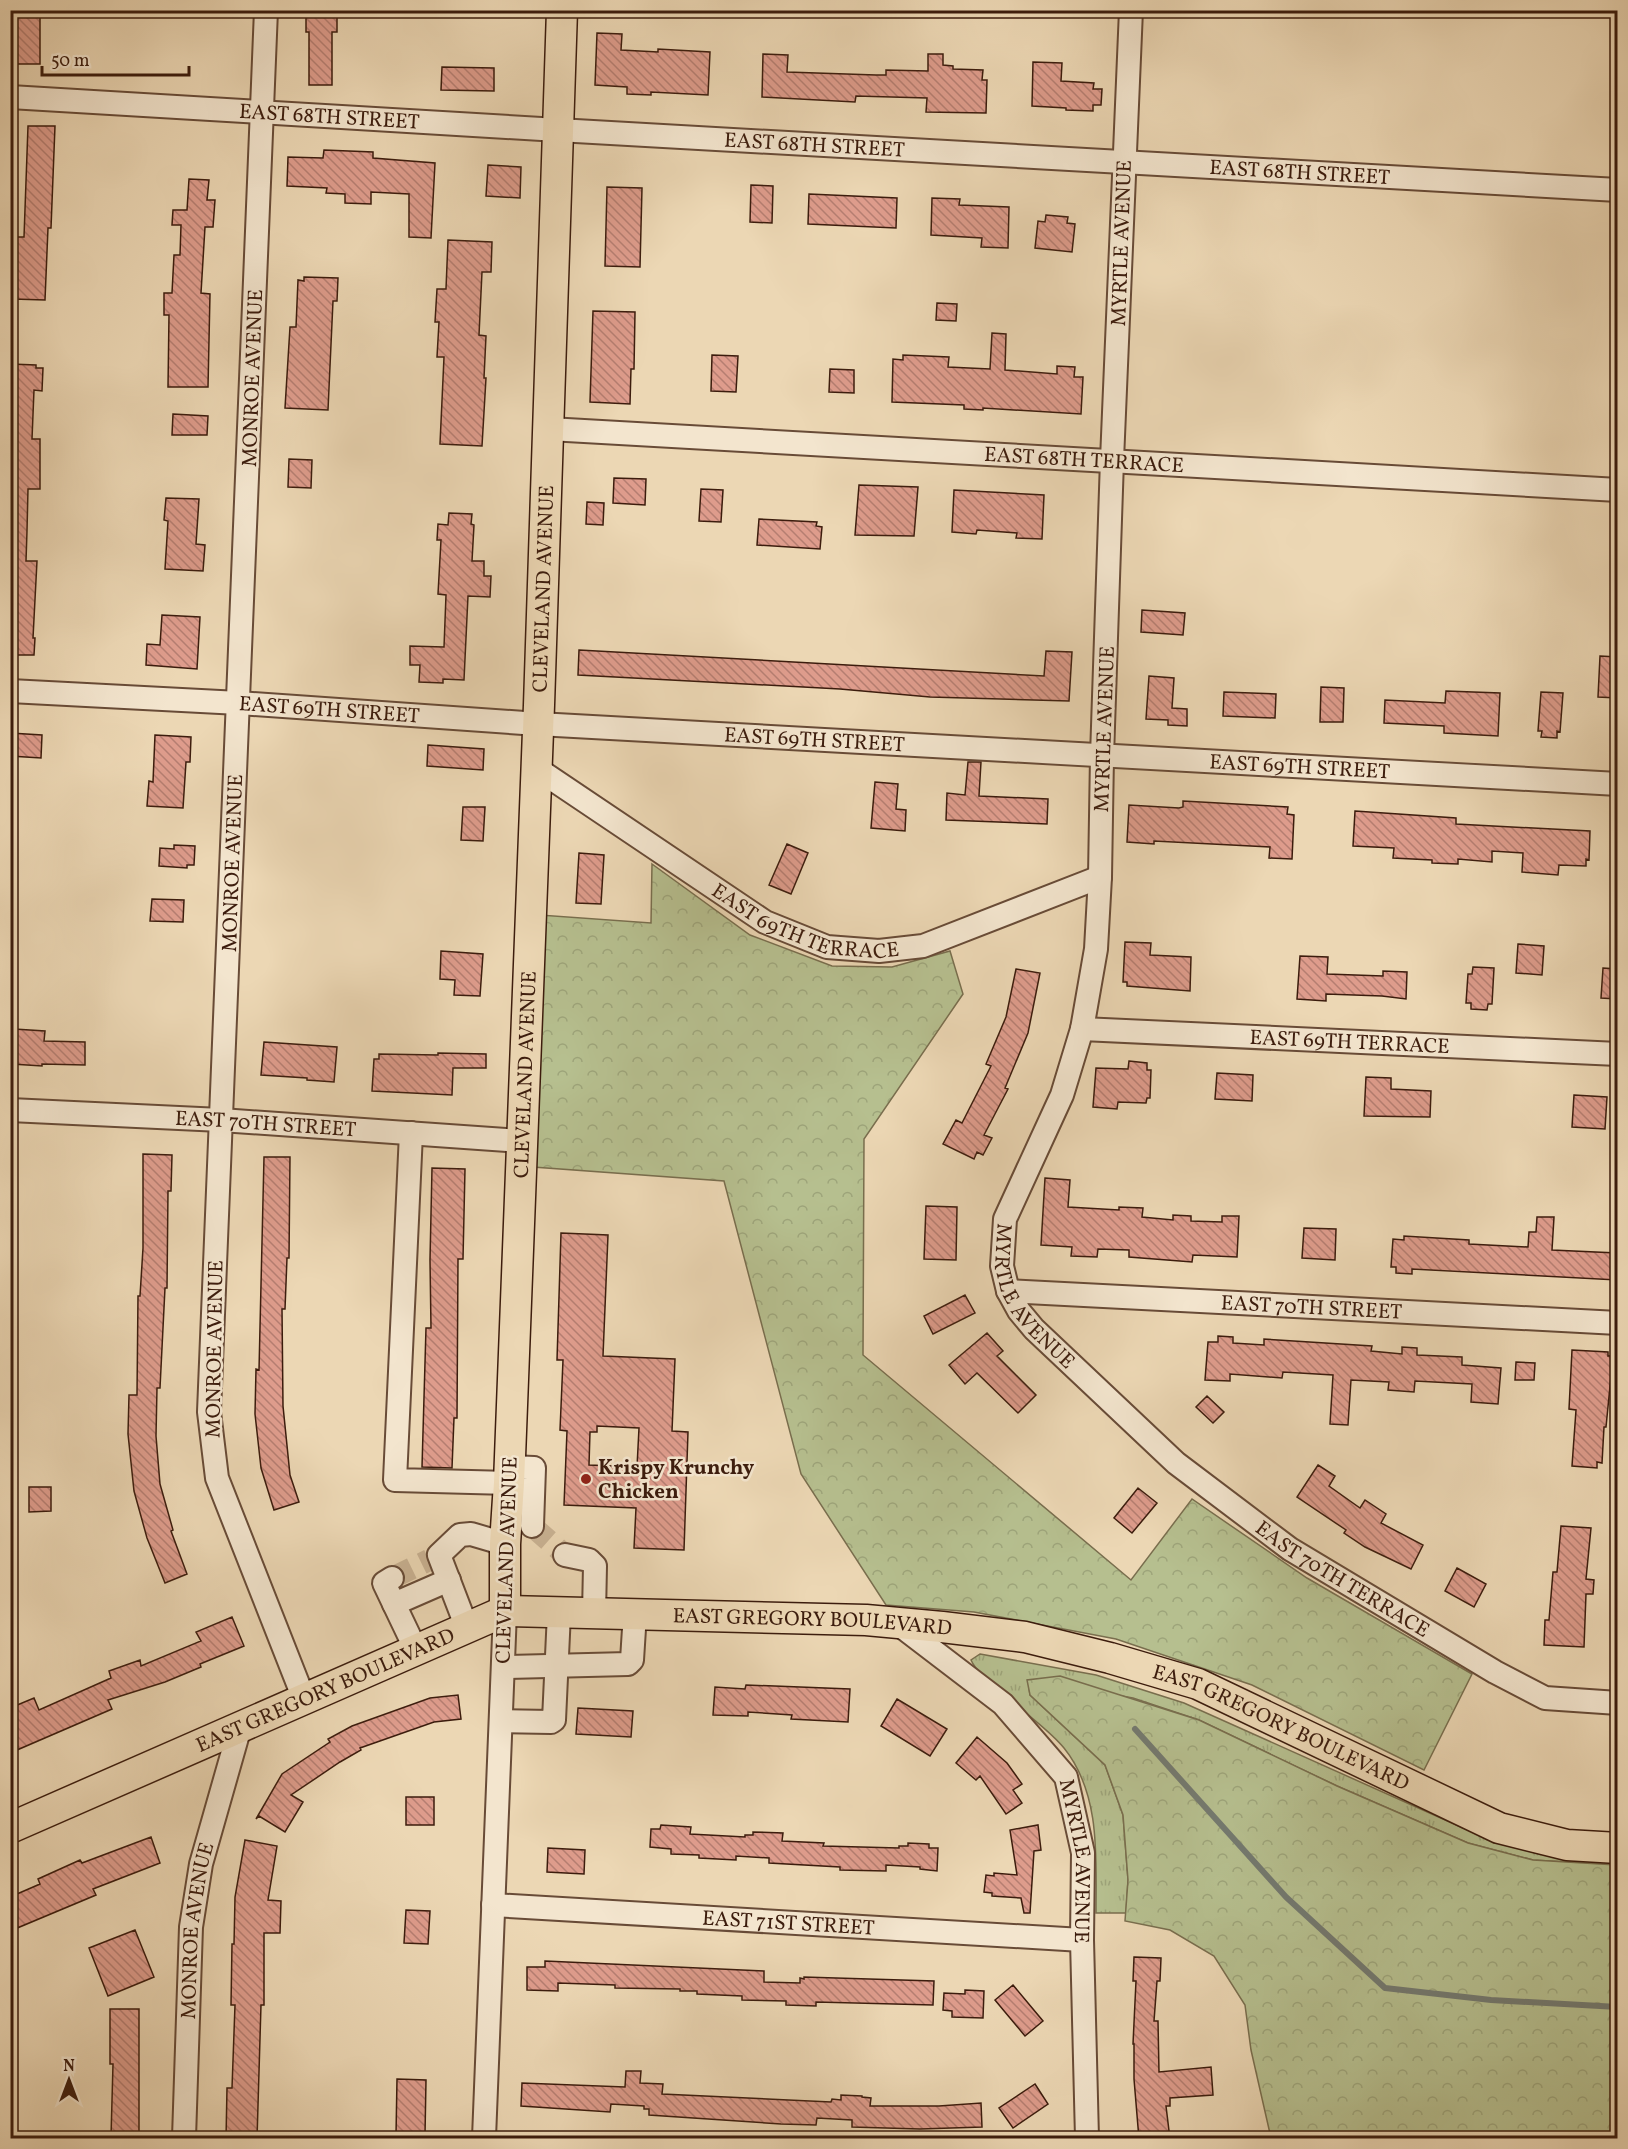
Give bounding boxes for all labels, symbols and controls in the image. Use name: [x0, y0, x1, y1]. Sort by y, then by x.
scale bar: [42, 39, 189, 77]
text: 50 m: [51, 49, 90, 74]
street label: EAST 68TH STREET: [238, 98, 421, 138]
street label: EAST 68TH STREET: [723, 126, 906, 166]
street label: EAST 68TH STREET: [1209, 154, 1391, 193]
street label: MYRTLE AVENUE: [1105, 159, 1140, 327]
street label: MONROE AVENUE: [236, 289, 271, 468]
street label: EAST 68TH TERRACE: [983, 441, 1185, 481]
street label: CLEVELAND AVENUE: [526, 485, 562, 693]
street label: MYRTLE AVENUE: [1088, 645, 1123, 813]
street label: EAST 69TH STREET: [238, 690, 421, 732]
street label: EAST 69TH STREET: [723, 721, 906, 760]
street label: EAST 69TH STREET: [1208, 748, 1391, 787]
street label: MONROE AVENUE: [216, 774, 251, 953]
street label: EAST 69TH TERRACE: [705, 877, 901, 968]
street label: CLEVELAND AVENUE: [508, 970, 545, 1179]
street label: EAST 69TH TERRACE: [1249, 1024, 1450, 1062]
street label: EAST 70TH STREET: [174, 1105, 357, 1145]
street label: MYRTLE AVENUE: [986, 1222, 1081, 1376]
street label: MONROE AVENUE: [199, 1260, 232, 1438]
street label: EAST 70TH STREET: [1220, 1289, 1403, 1328]
place label: Krispy Krunchy Chicken: [598, 1454, 754, 1507]
street label: CLEVELAND AVENUE: [489, 1456, 526, 1664]
marker: Krispy Krunchy Chicken: [579, 1472, 593, 1486]
street label: EAST 70TH TERRACE: [1249, 1515, 1435, 1646]
street label: EAST GREGORY BOULEVARD: [672, 1602, 953, 1644]
street label: EAST GREGORY BOULEVARD: [192, 1622, 460, 1761]
street label: EAST GREGORY BOULEVARD: [1149, 1658, 1414, 1799]
street label: MYRTLE AVENUE: [1051, 1776, 1097, 1944]
street label: MONROE AVENUE: [175, 1839, 222, 2020]
street label: EAST 71ST STREET: [701, 1904, 876, 1944]
north arrow: [39, 2050, 99, 2110]
text: N: [63, 2056, 75, 2078]

